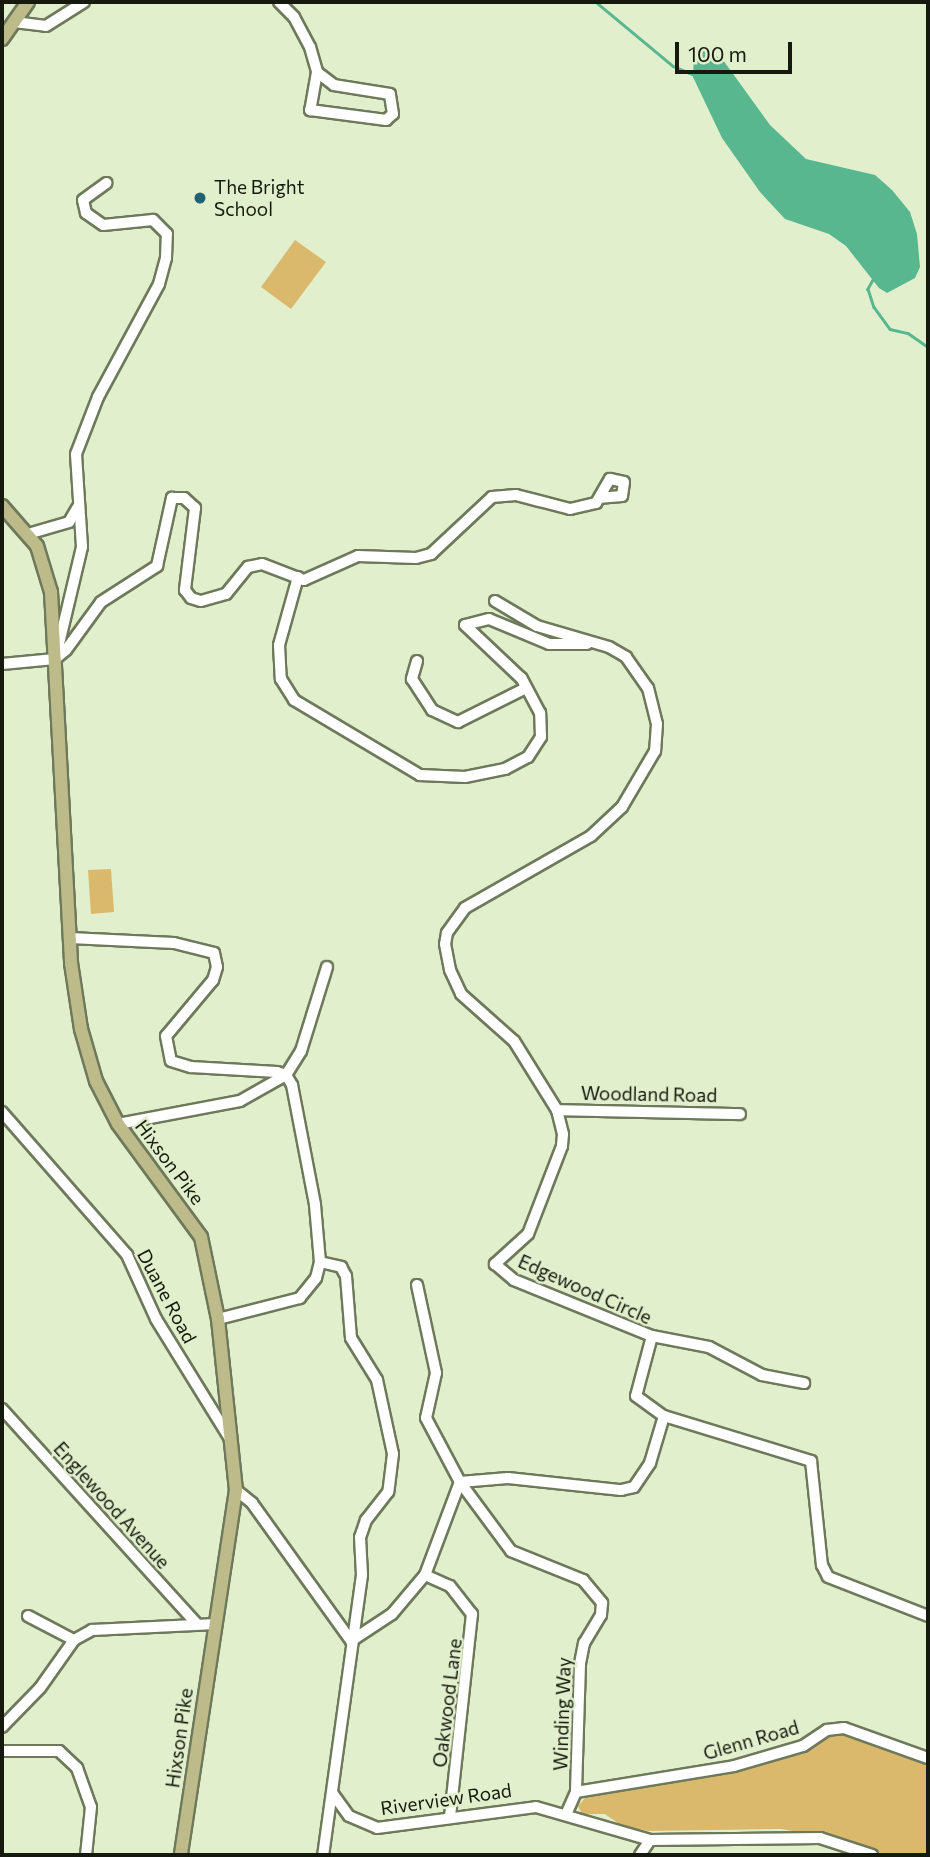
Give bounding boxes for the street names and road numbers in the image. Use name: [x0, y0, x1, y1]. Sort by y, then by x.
street label: Woodland Road: [581, 1081, 717, 1107]
street label: Hixson Pike: [131, 1115, 209, 1209]
street label: Duane Road: [133, 1245, 201, 1347]
street label: Edgewood Circle: [515, 1249, 655, 1329]
street label: Englewood Avenue: [49, 1437, 175, 1573]
street label: Oakwood Lane: [428, 1637, 466, 1769]
street label: Winding Way: [549, 1657, 575, 1771]
street label: Hixson Pike: [161, 1687, 197, 1789]
street label: Glenn Road: [700, 1715, 802, 1765]
street label: Riverview Road: [379, 1779, 513, 1819]

